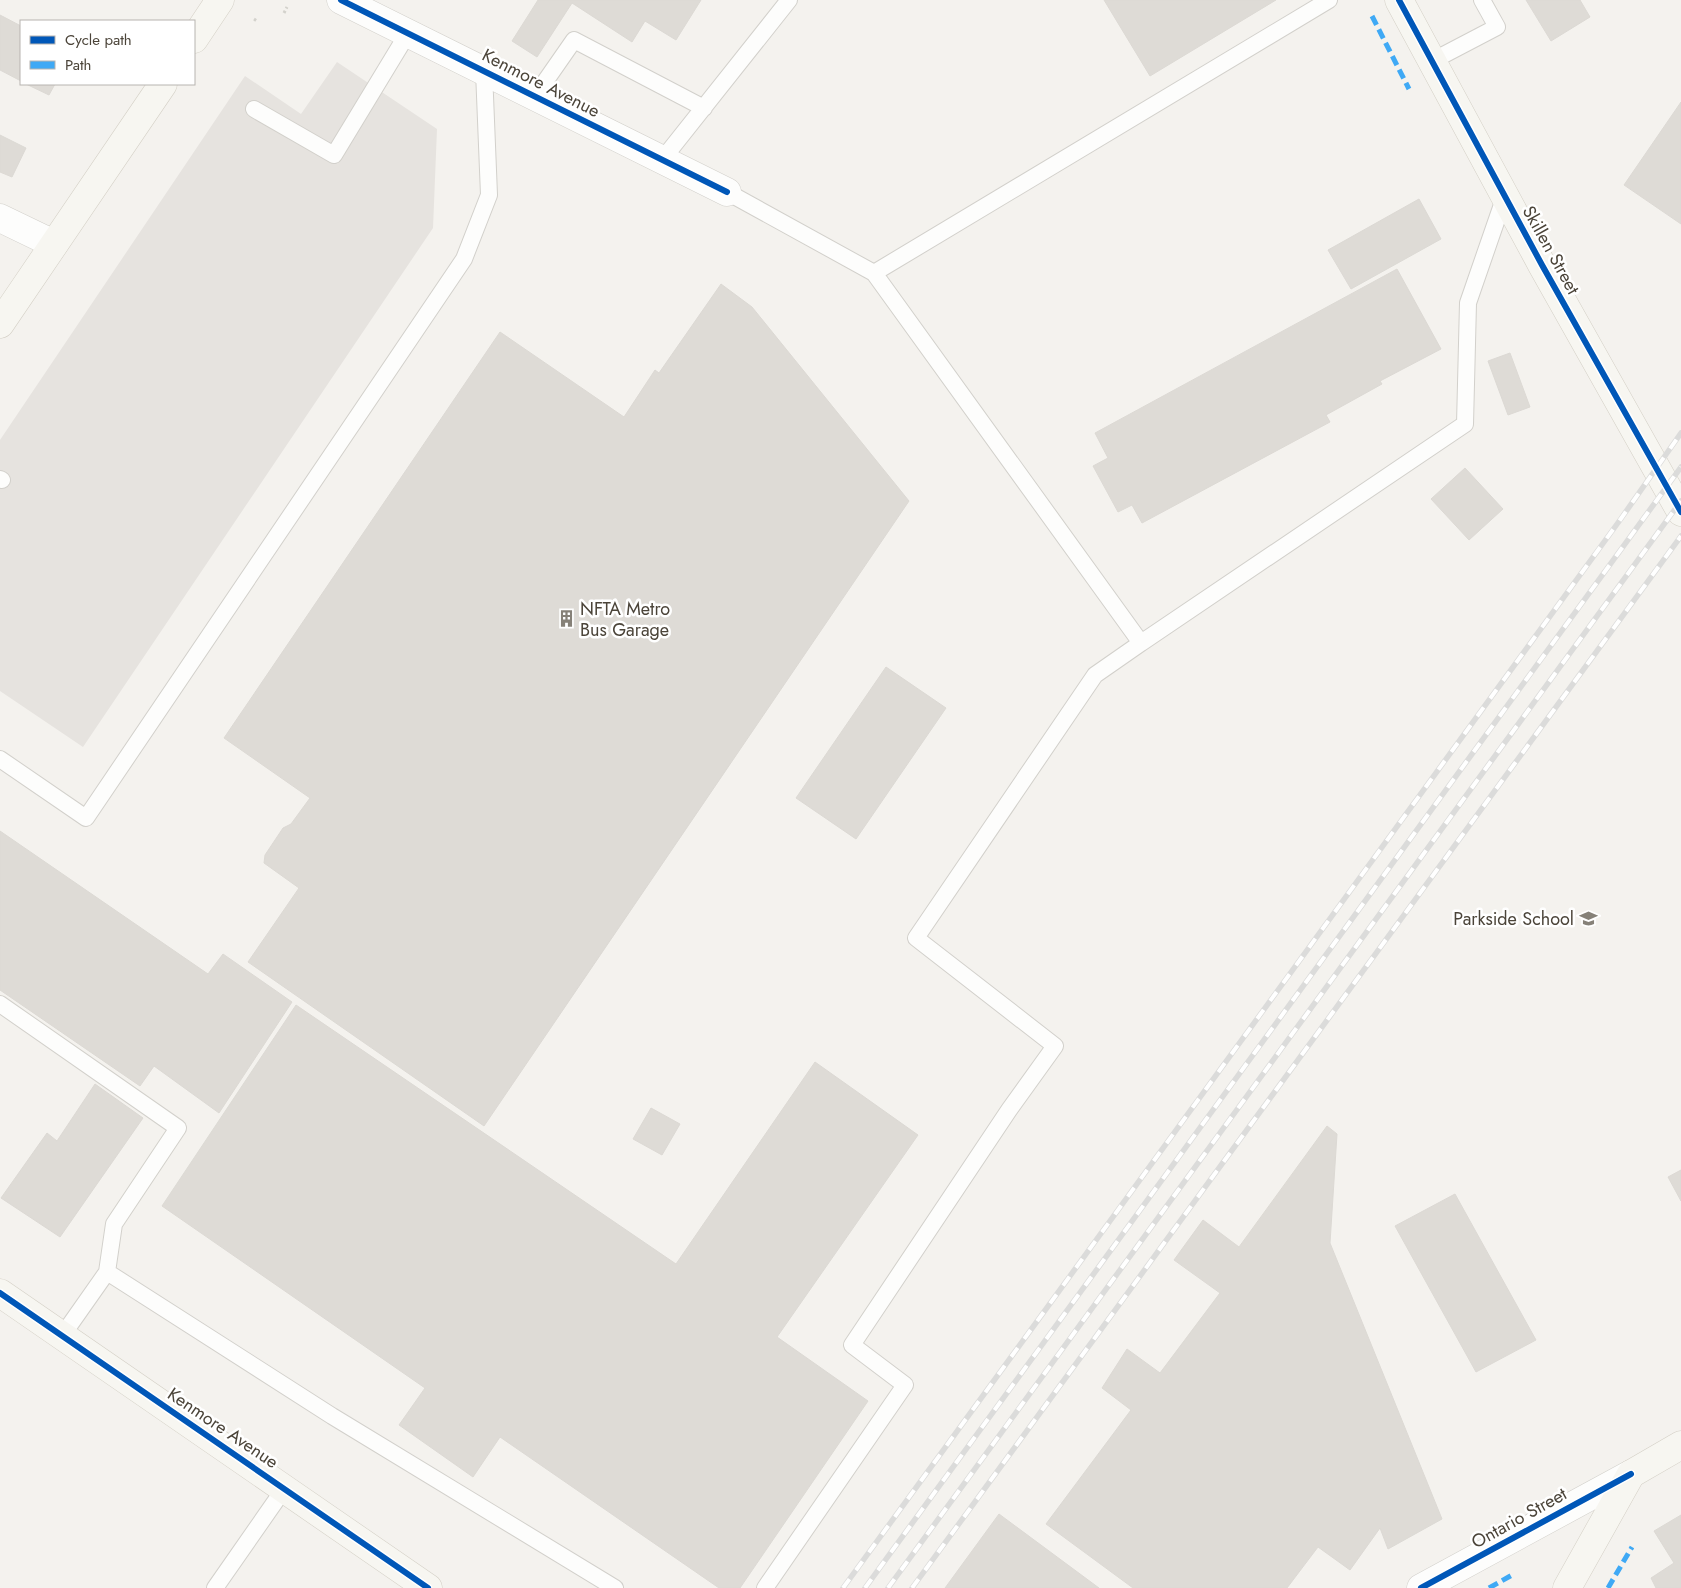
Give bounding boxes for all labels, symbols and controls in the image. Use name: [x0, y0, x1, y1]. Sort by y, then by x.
legend: [20, 20, 195, 85]
text: Cycle path: [65, 29, 132, 51]
street label: Kenmore Avenue: [478, 42, 604, 124]
text: Path: [65, 54, 91, 76]
street label: Skillen Street: [1516, 201, 1586, 300]
place label: NFTA Metro Bus Garage: [580, 596, 670, 643]
building icon: NFTA Metro Bus Garage: [556, 609, 576, 629]
place label: Parkside School: [1453, 906, 1574, 932]
school or university icon: Parkside School: [1578, 909, 1598, 929]
street label: Kenmore Avenue: [162, 1381, 284, 1475]
street label: Ontario Street: [1466, 1481, 1572, 1555]

